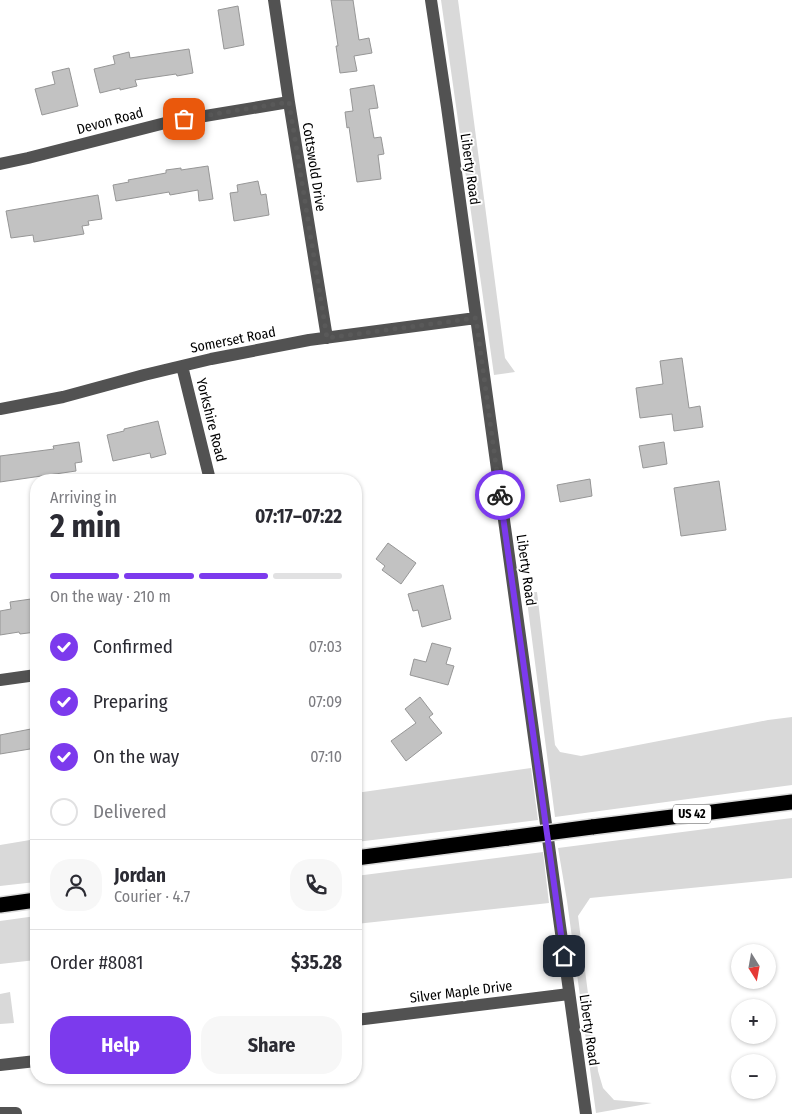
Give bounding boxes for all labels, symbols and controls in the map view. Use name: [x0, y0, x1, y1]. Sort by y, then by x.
pin: [163, 98, 205, 140]
street label: Devon Road: [75, 104, 145, 138]
icon: bag: [170, 105, 198, 133]
street label: Cottswold Drive: [299, 121, 329, 213]
street label: Liberty Road: [457, 132, 483, 206]
street label: Somerset Road: [189, 323, 277, 357]
street label: Yorkshire Road: [192, 376, 230, 464]
courier: [475, 470, 525, 520]
icon: bike: [486, 481, 514, 509]
text: Arriving in: [50, 488, 117, 507]
text: 07:17–07:22: [255, 505, 342, 528]
text: 2 min: [50, 507, 121, 545]
street label: Liberty Road: [513, 533, 539, 607]
text: On the way · 210 m: [50, 587, 171, 606]
icon: check: [50, 633, 78, 661]
text: Confirmed: [93, 635, 173, 658]
text: 07:03: [309, 637, 342, 656]
icon: check: [50, 688, 78, 716]
text: Preparing: [93, 690, 168, 713]
text: 07:09: [308, 692, 342, 711]
icon: check: [50, 743, 78, 771]
text: On the way: [93, 745, 179, 768]
text: 07:10: [310, 747, 342, 766]
text: Delivered: [93, 800, 167, 823]
road number: US 42: [673, 804, 711, 824]
button: person: [50, 859, 102, 911]
button: phone: [290, 859, 342, 911]
text: Jordan: [114, 864, 166, 887]
text: Courier · 4.7: [114, 887, 190, 906]
pin: [543, 935, 585, 977]
icon: home: [550, 942, 578, 970]
north arrow: [731, 944, 776, 989]
map controls: [731, 944, 776, 1099]
text: Order #8081: [50, 951, 144, 974]
text: $35.28: [291, 951, 342, 974]
street label: Silver Maple Drive: [409, 977, 513, 1007]
street label: Liberty Road: [576, 993, 602, 1067]
button: +: [731, 999, 776, 1044]
button: Help: [50, 1016, 191, 1074]
button: Share: [201, 1016, 342, 1074]
button: −: [731, 1054, 776, 1099]

